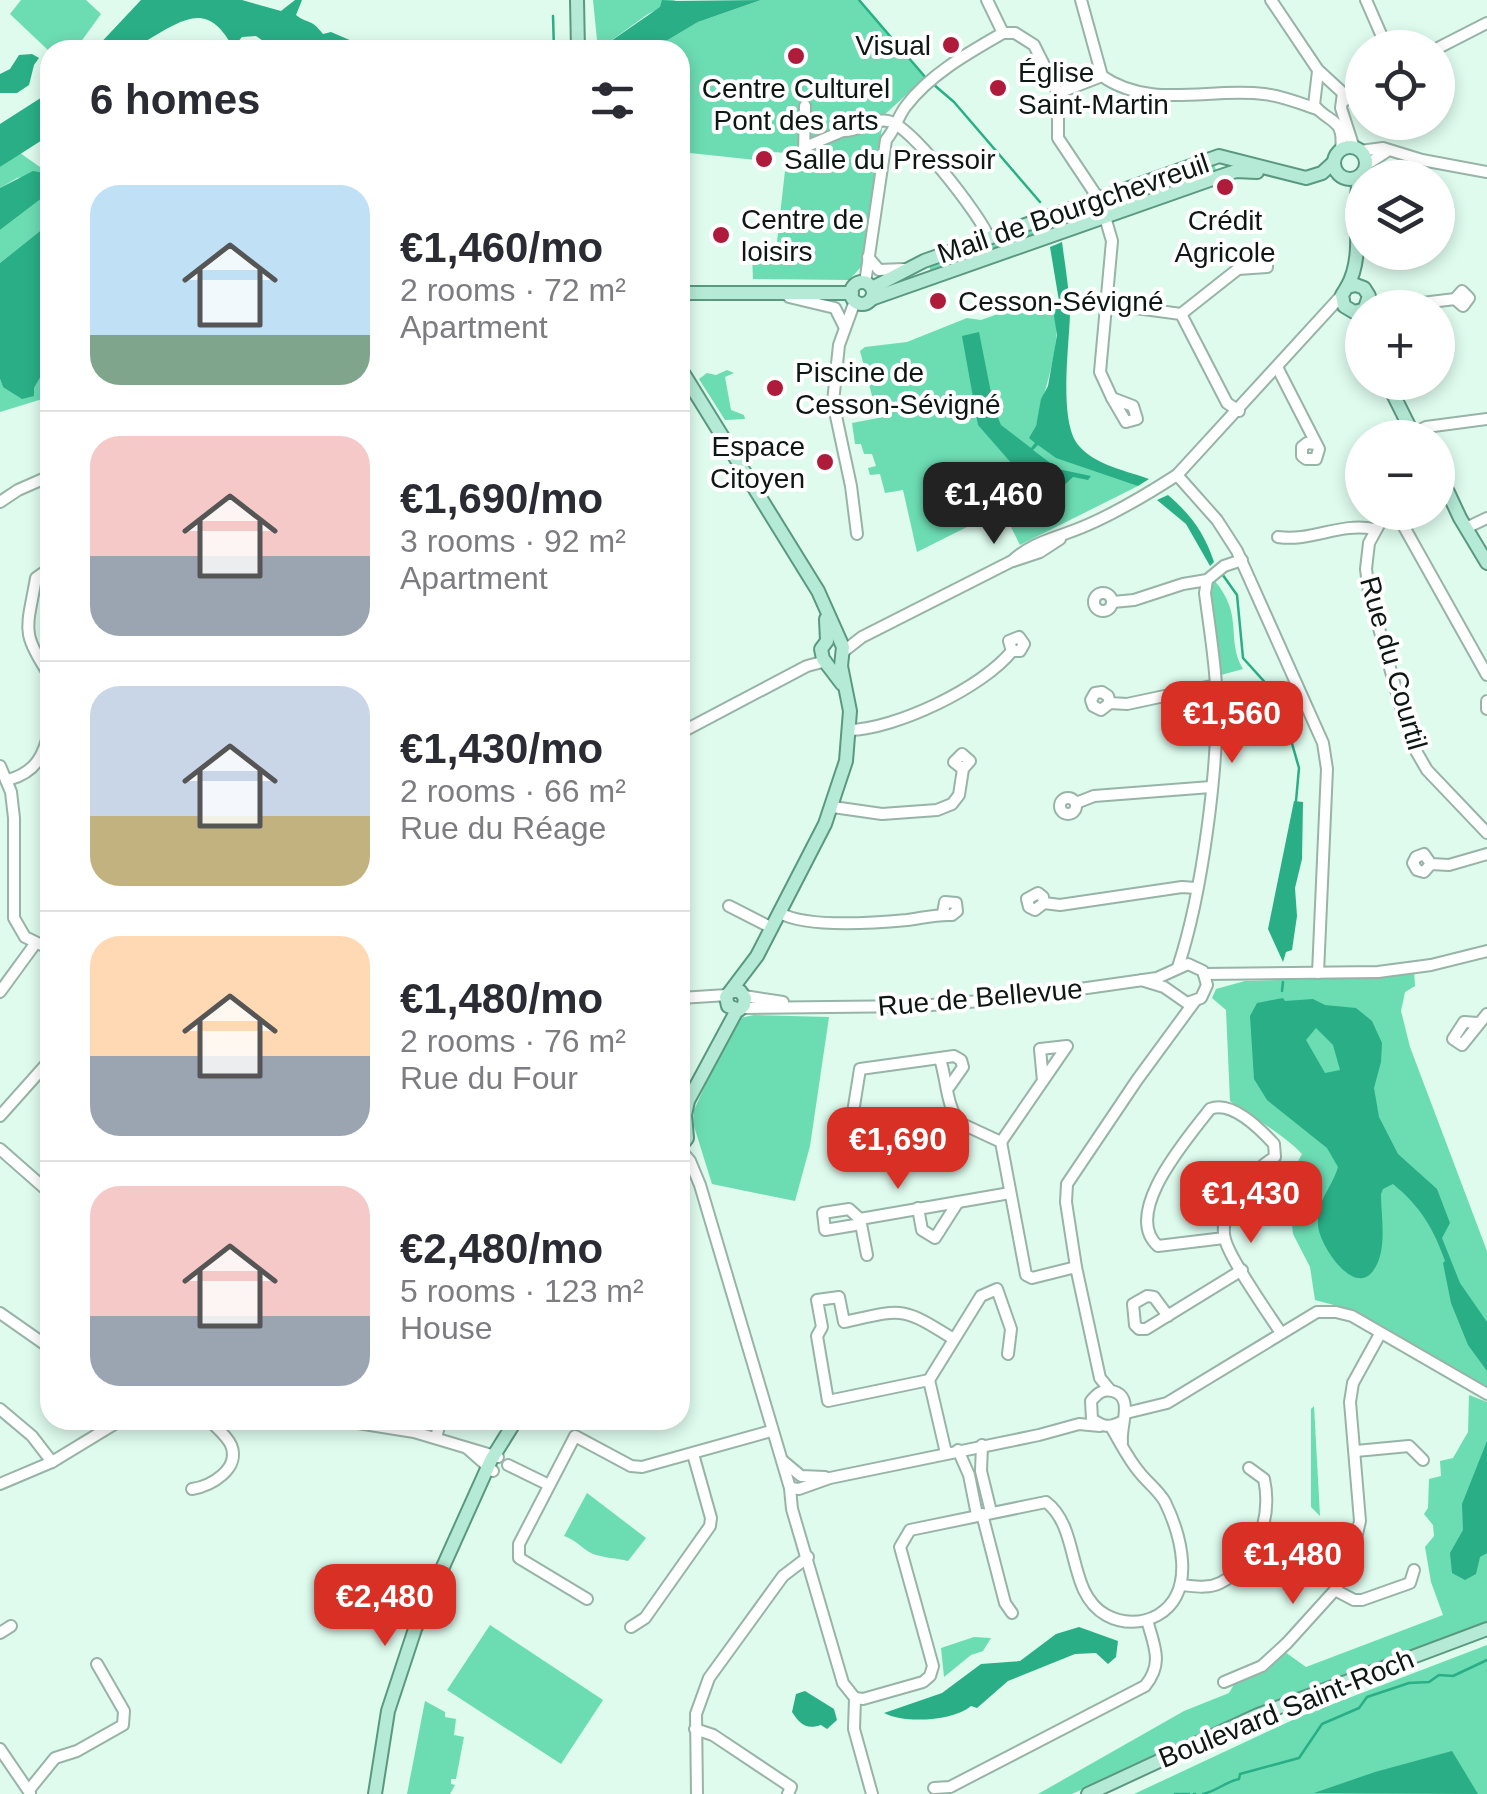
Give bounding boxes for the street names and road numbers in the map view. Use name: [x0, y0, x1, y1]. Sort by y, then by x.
street label: Mail de Bourgchevreuil: [933, 147, 1213, 269]
street label: Rue du Courtil: [1354, 573, 1433, 753]
street label: Rue de Bellevue: [876, 973, 1084, 1022]
street label: Boulevard Saint-Roch: [1154, 1643, 1418, 1774]

